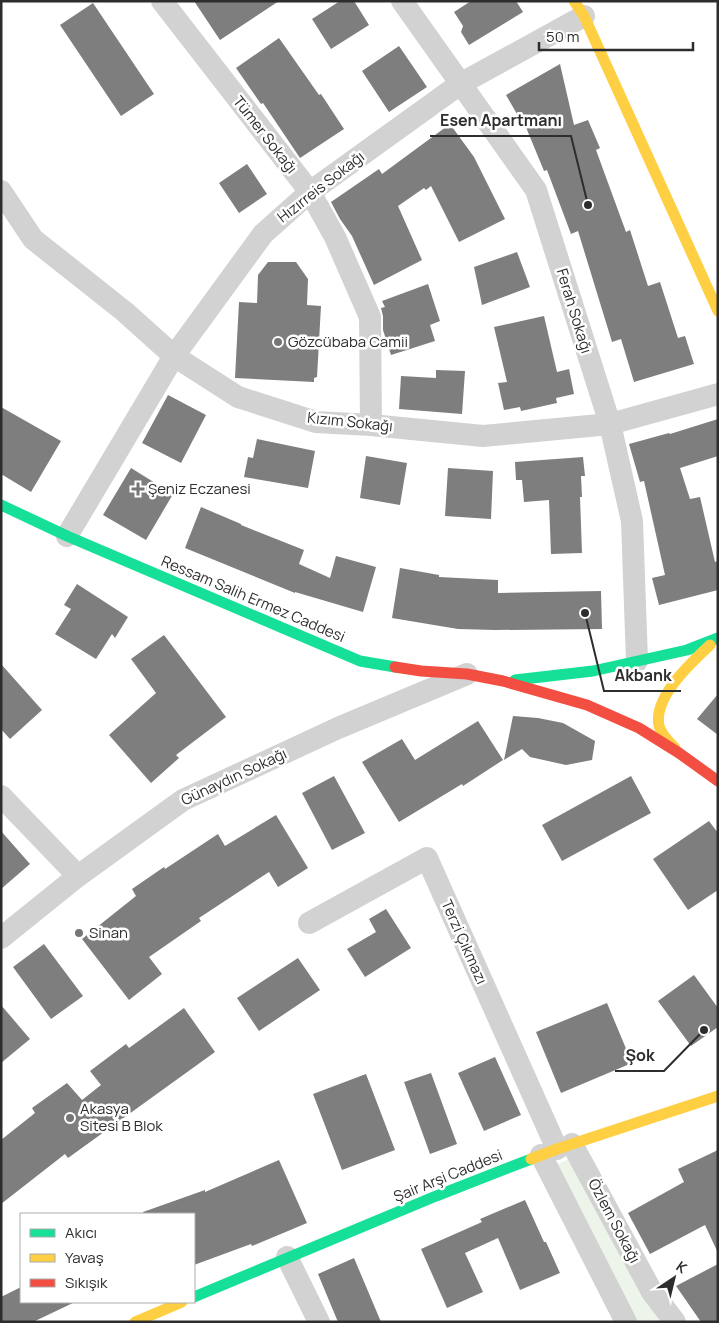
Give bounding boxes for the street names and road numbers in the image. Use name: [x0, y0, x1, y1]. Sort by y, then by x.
street label: Tümer Sokağı: [228, 91, 302, 178]
street label: Hızırreis Sokağı: [273, 146, 369, 227]
street label: Ferah Sokağı: [552, 266, 597, 356]
street label: Kızım Sokağı: [306, 407, 394, 436]
street label: Ressam Salih Ermez Caddesi: [158, 550, 348, 647]
street label: Günaydın Sokağı: [177, 743, 290, 810]
street label: Terzi Çıkmazı: [436, 896, 492, 987]
street label: Şair Arşi Caddesi: [390, 1144, 505, 1207]
street label: Özlem Sokağı: [583, 1175, 646, 1267]

